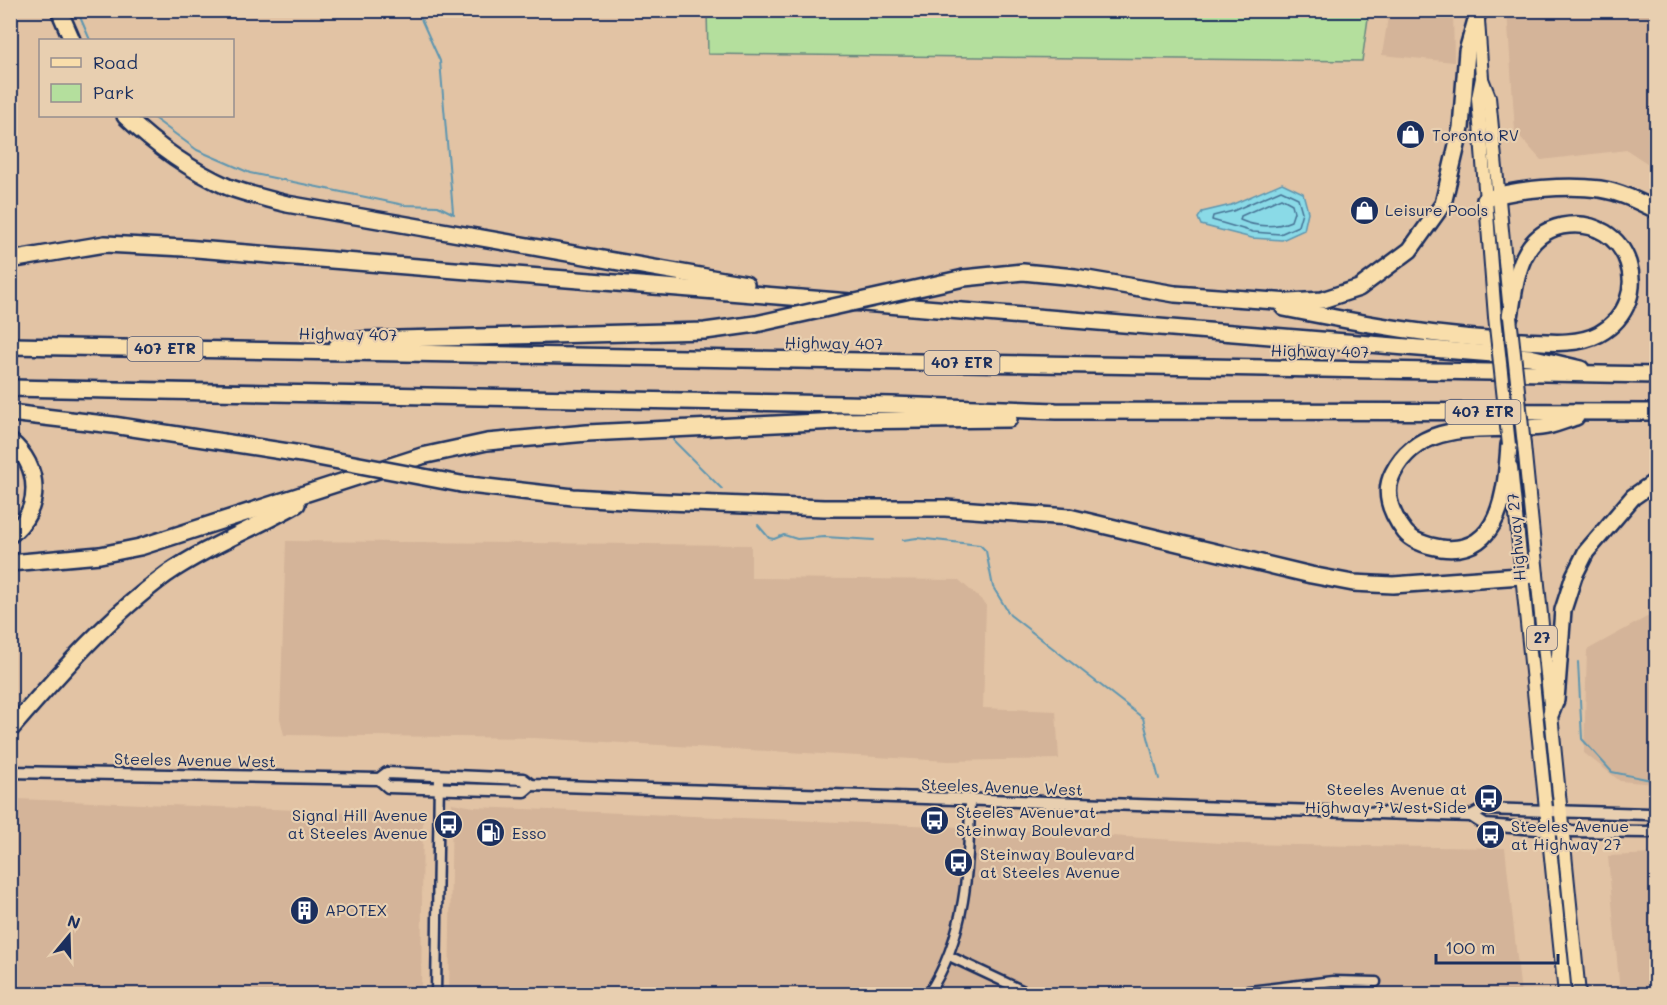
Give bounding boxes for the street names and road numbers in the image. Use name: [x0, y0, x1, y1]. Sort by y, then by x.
street label: Highway 407: [299, 322, 398, 345]
street label: Highway 407: [785, 331, 884, 354]
road number: 407 ETR: [128, 337, 202, 361]
street label: Highway 407: [1271, 339, 1370, 362]
road number: 407 ETR: [924, 351, 1000, 375]
road number: 407 ETR: [1446, 400, 1520, 424]
street label: Highway 27: [1501, 492, 1530, 582]
road number: 27: [1527, 626, 1557, 650]
street label: Steeles Avenue West: [114, 748, 276, 771]
street label: Steeles Avenue West: [921, 773, 1083, 800]

